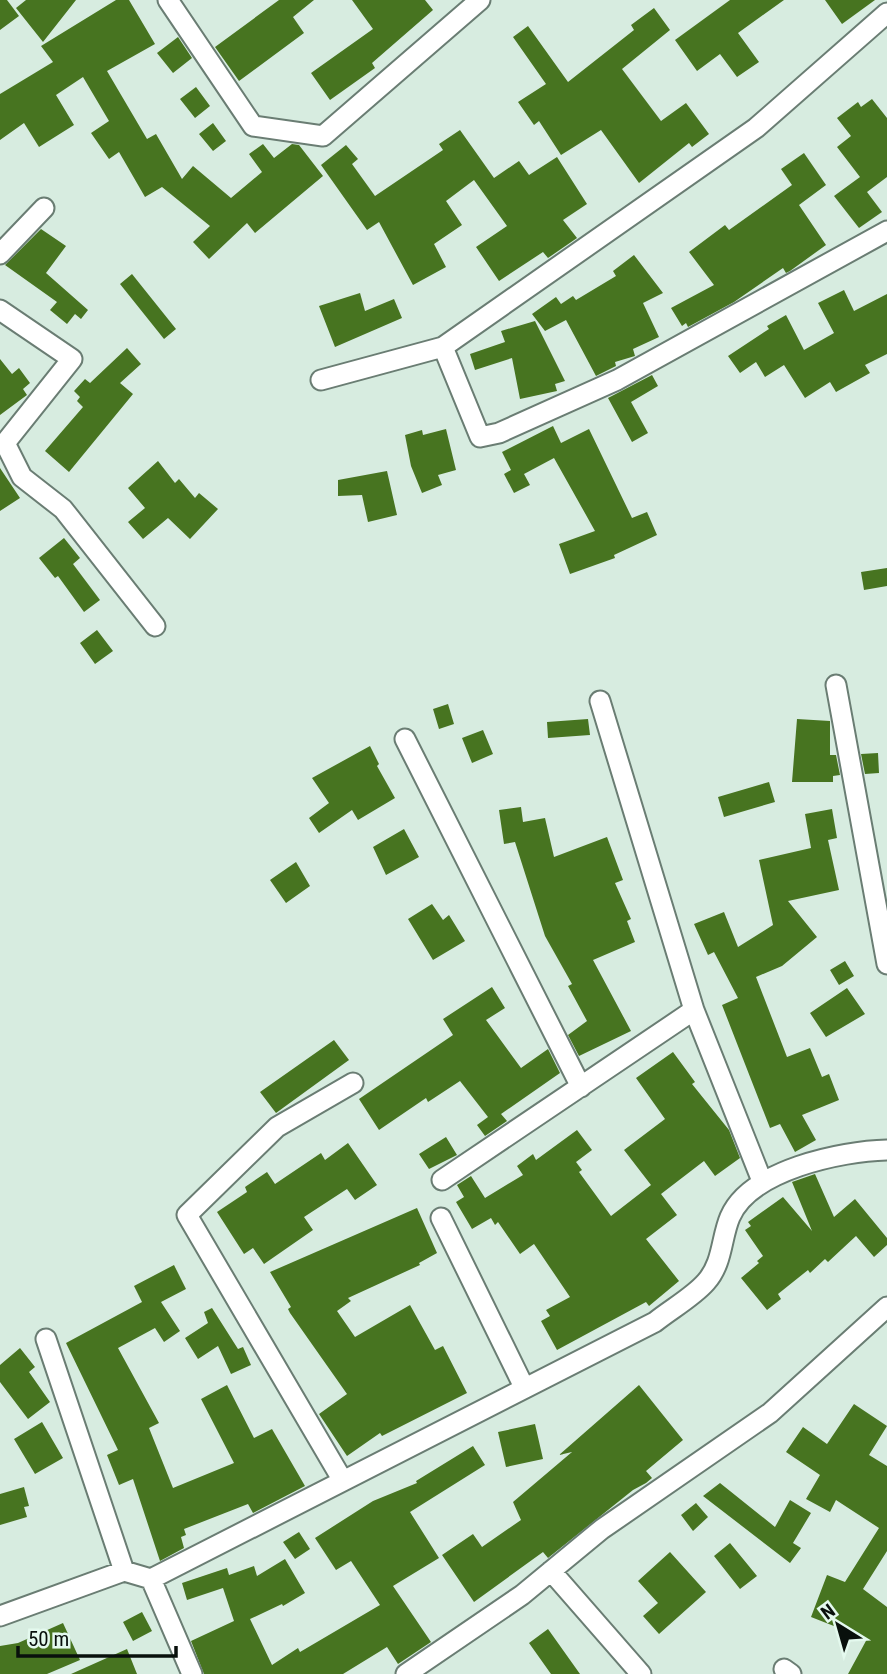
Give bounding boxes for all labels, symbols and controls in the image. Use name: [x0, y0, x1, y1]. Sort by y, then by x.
north arrow: [803, 1590, 873, 1660]
text: N: [817, 1599, 840, 1625]
scale bar: [18, 1614, 175, 1658]
text: 50 m: [28, 1627, 69, 1651]

